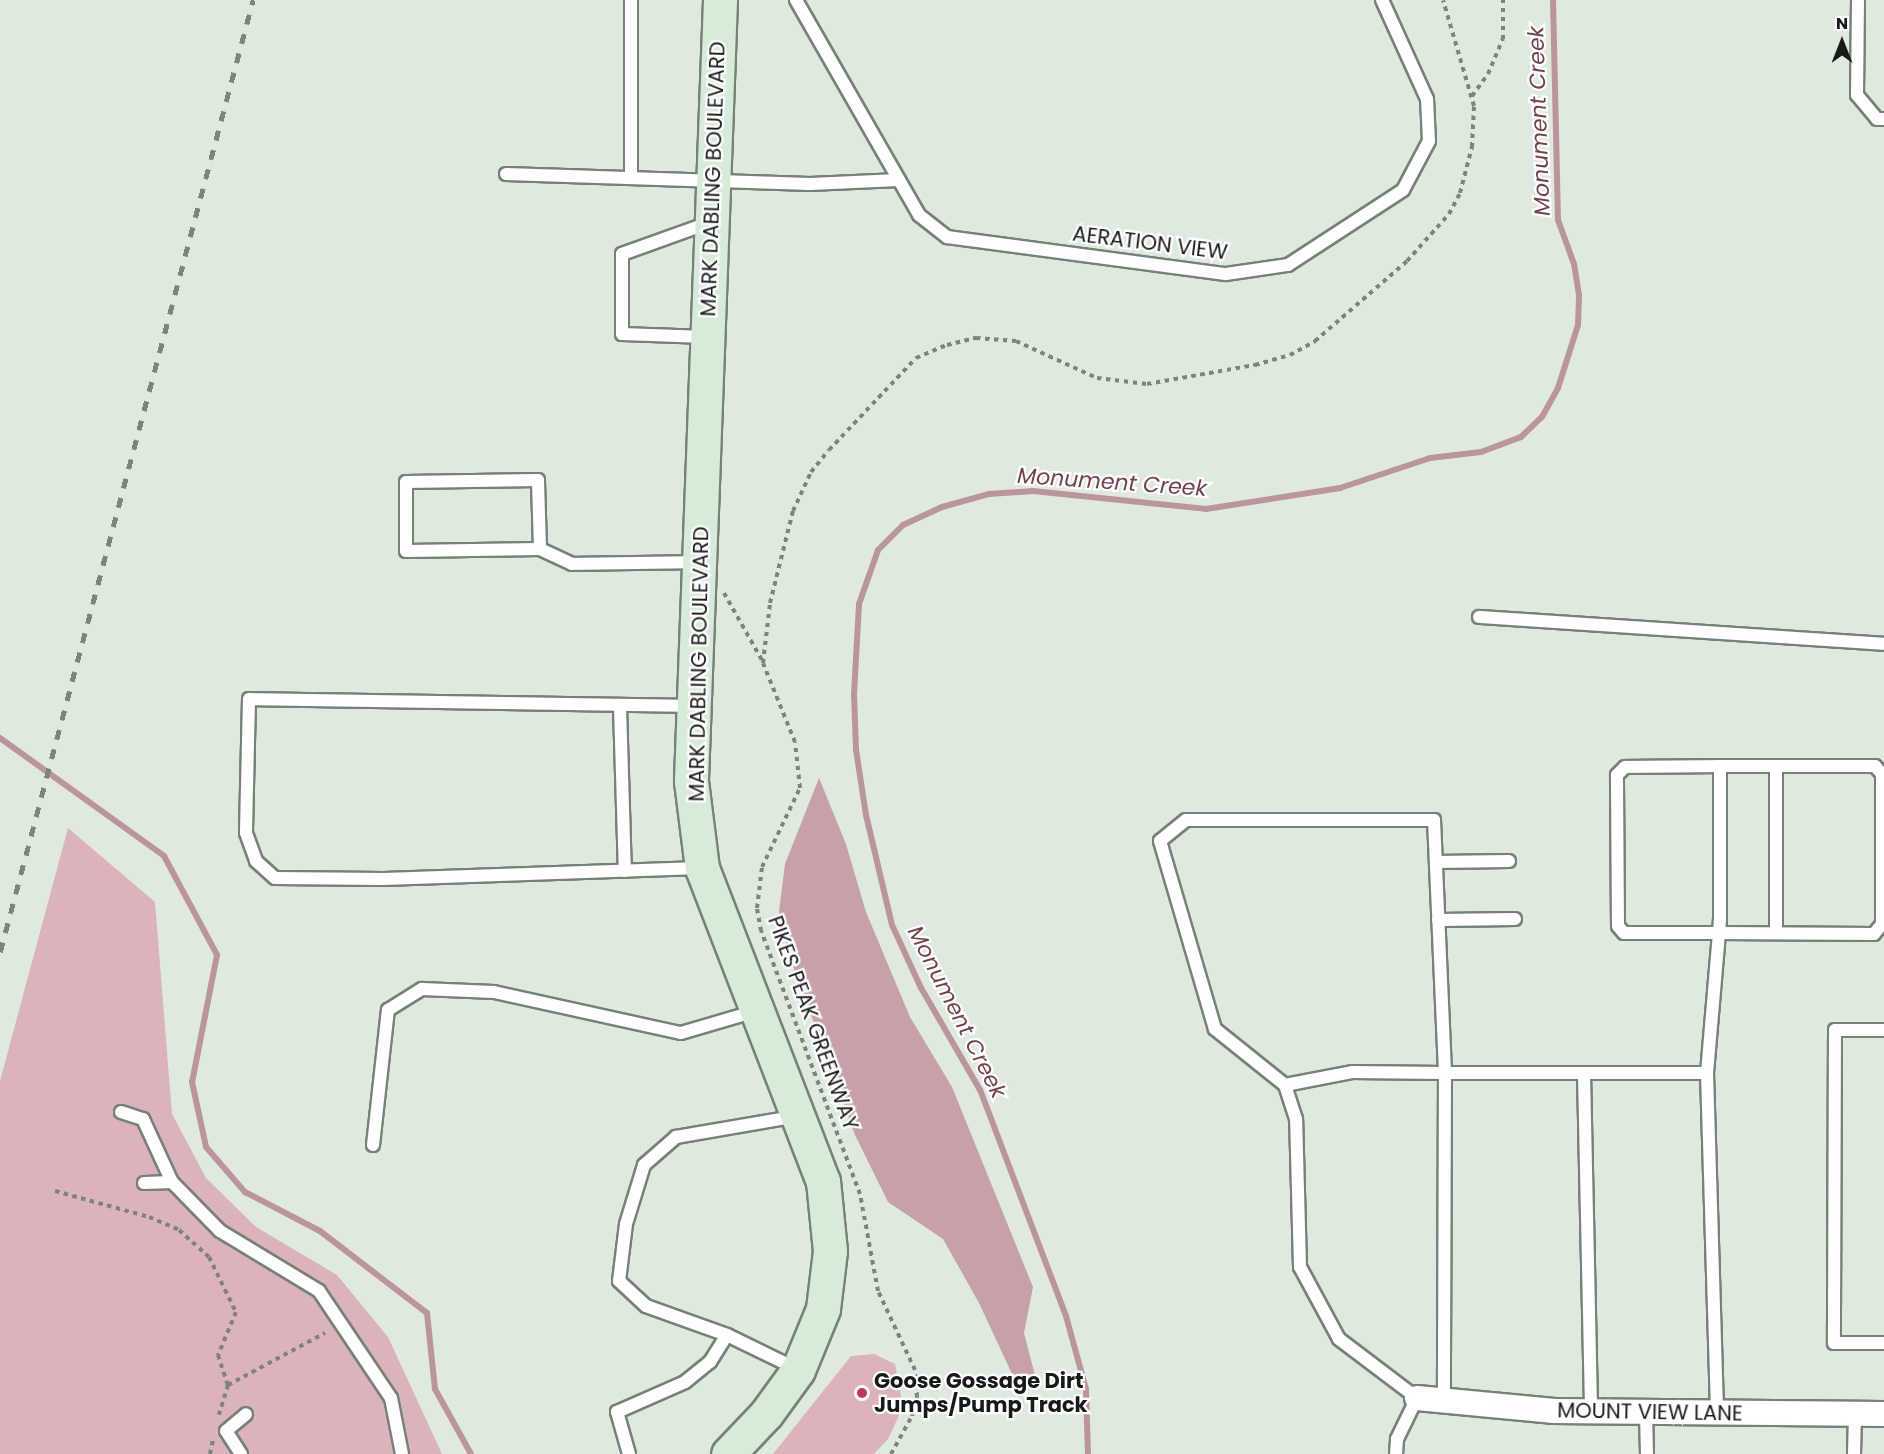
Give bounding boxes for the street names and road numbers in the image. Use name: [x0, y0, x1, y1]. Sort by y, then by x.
street label: MARK DABLING BOULEVARD: [696, 41, 730, 317]
street label: AERATION VIEW: [1071, 221, 1229, 265]
street label: MARK DABLING BOULEVARD: [684, 526, 714, 802]
street label: PIKES PEAK GREENWAY: [762, 912, 864, 1134]
street label: MOUNT VIEW LANE: [1557, 1398, 1743, 1426]

